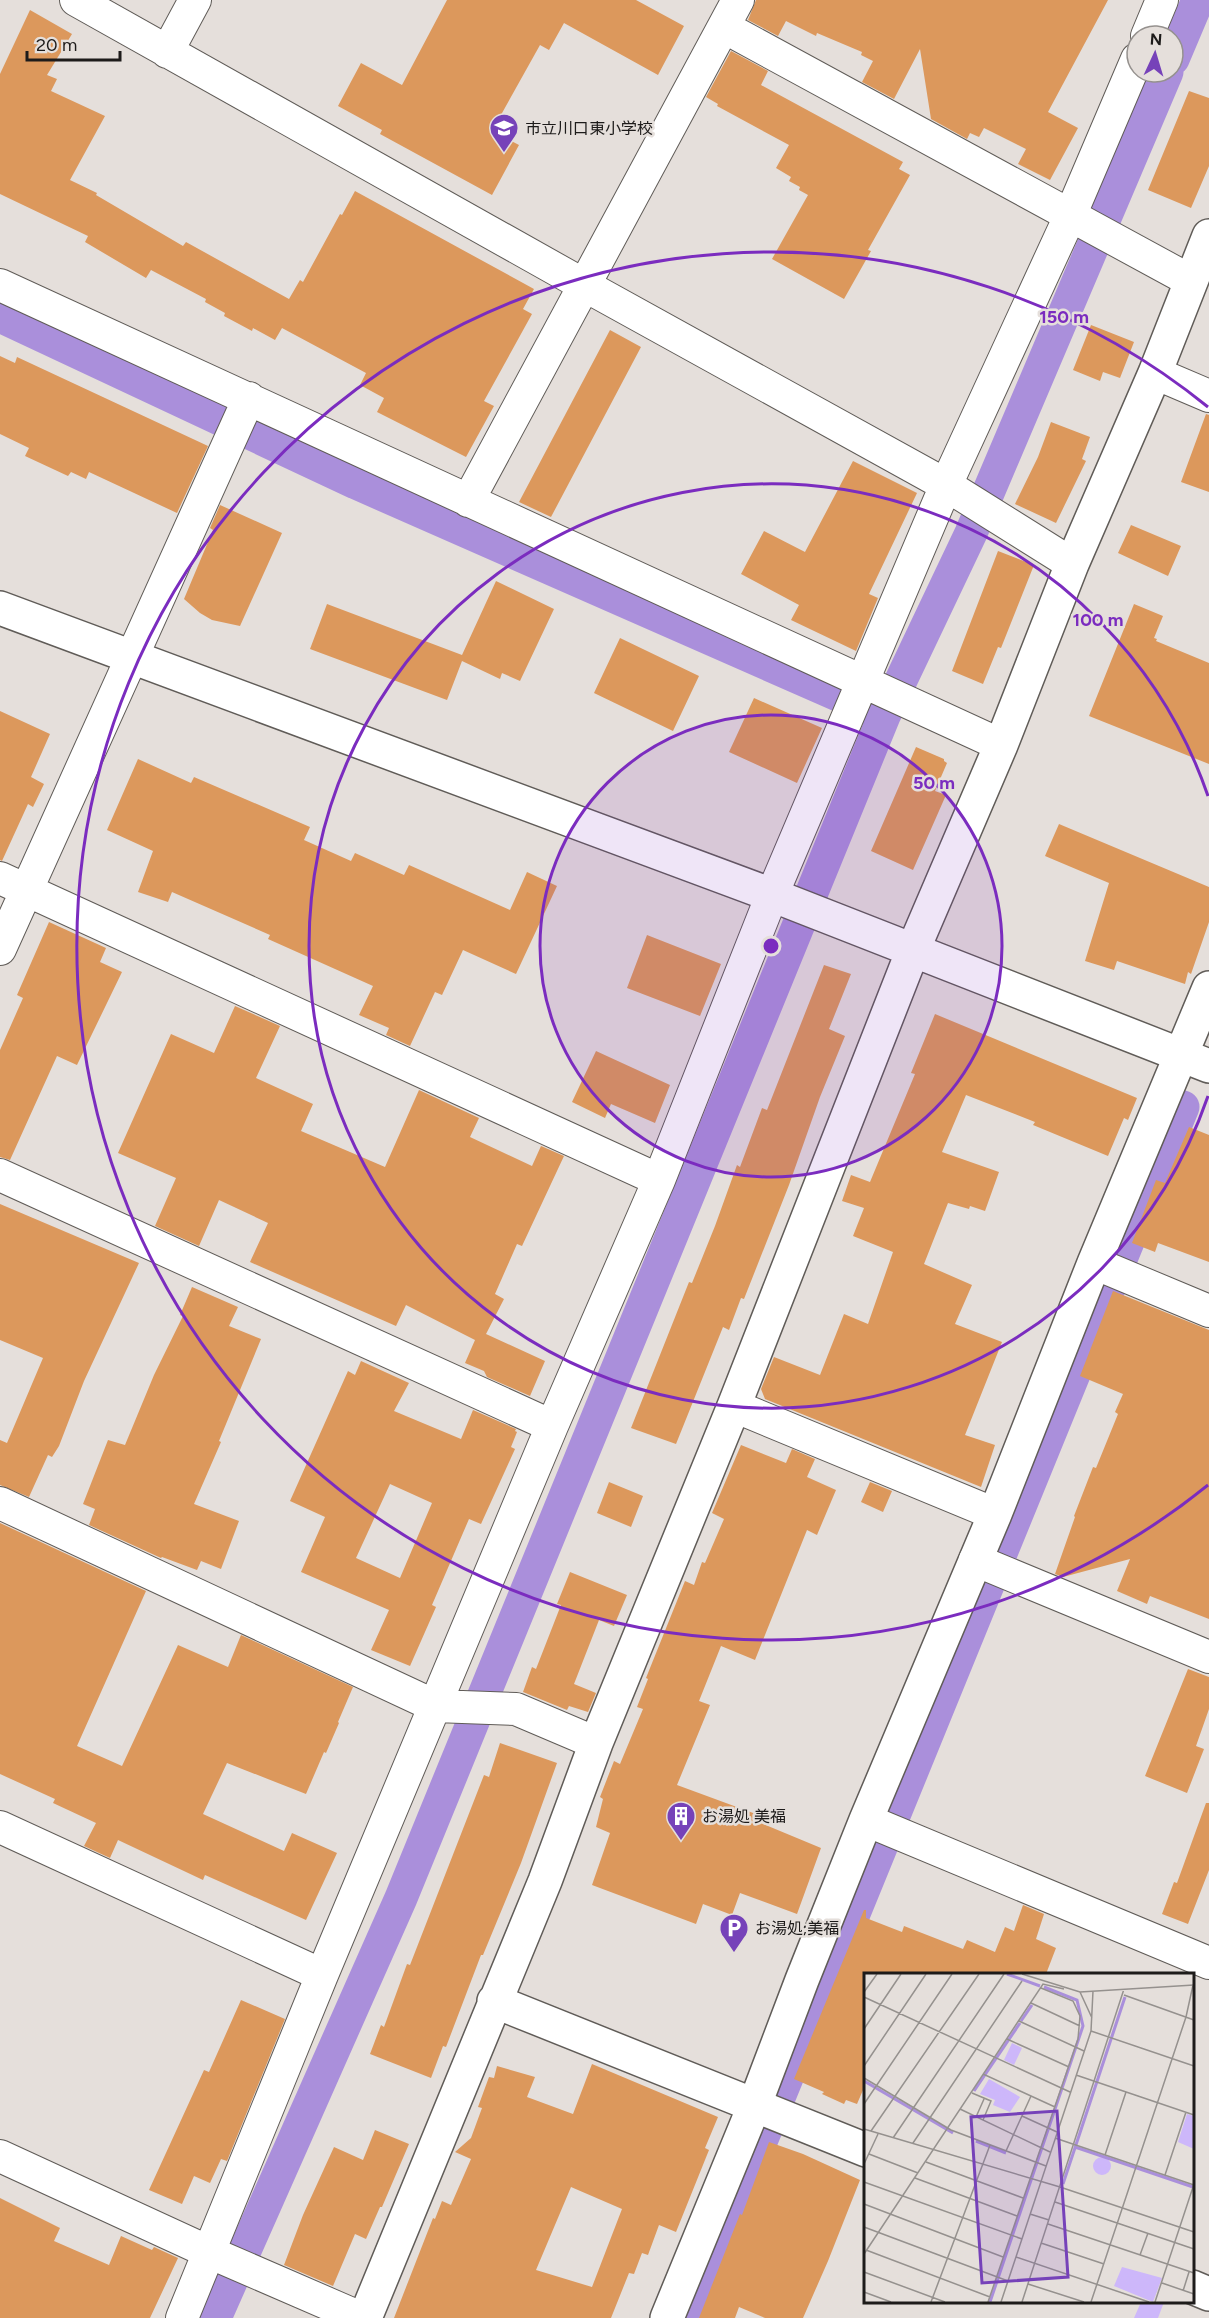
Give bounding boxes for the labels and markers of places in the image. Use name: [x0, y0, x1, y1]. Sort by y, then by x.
school or university icon: 市立川口東小学校: [488, 112, 520, 154]
place label: 市立川口東小学校: [525, 119, 653, 138]
centre of rings: [761, 936, 781, 956]
building icon: お湯処 美福: [665, 1800, 697, 1842]
place label: お湯処 美福: [702, 1807, 786, 1826]
parking icon: お湯処;美福: [718, 1912, 750, 1954]
place label: お湯処;美福: [755, 1919, 839, 1938]

